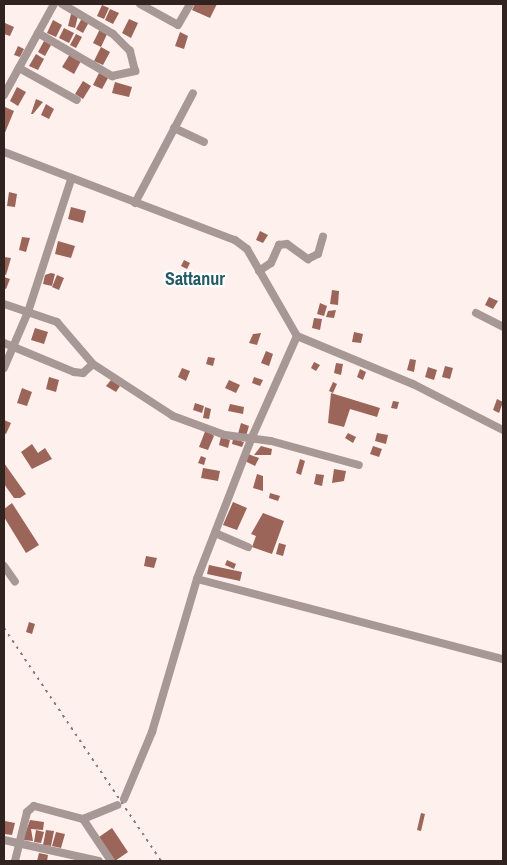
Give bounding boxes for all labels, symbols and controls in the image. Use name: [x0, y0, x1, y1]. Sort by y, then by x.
district label: Sattanur: [165, 268, 225, 290]

